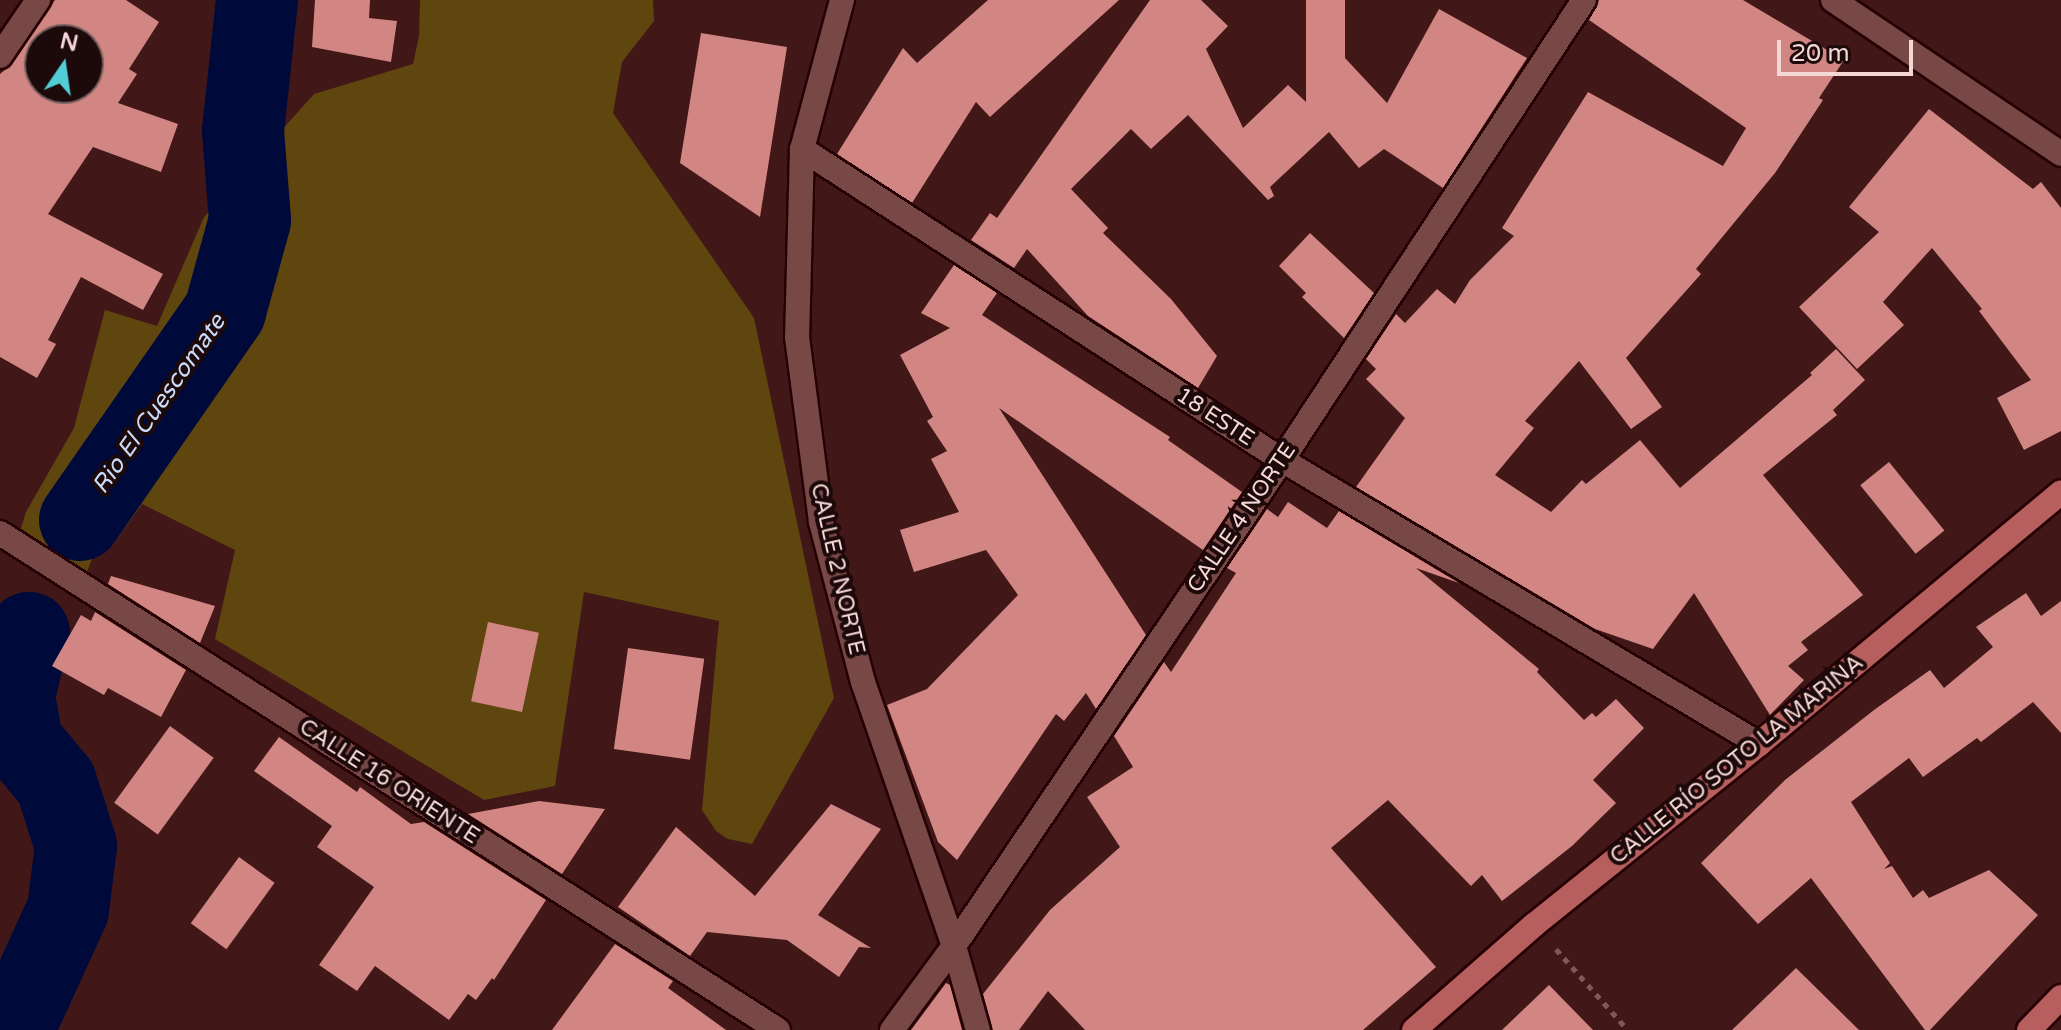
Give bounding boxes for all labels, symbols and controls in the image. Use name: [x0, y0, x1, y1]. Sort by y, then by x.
north arrow: [24, 24, 104, 104]
scale bar: [1781, 24, 1917, 74]
text: N: [57, 28, 80, 57]
text: 20 m: [1791, 39, 1849, 68]
water label: Rio El Cuescomate: [86, 309, 232, 499]
street label: 18 ESTE: [1171, 382, 1259, 452]
street label: CALLE 4 NORTE: [1182, 438, 1302, 598]
street label: CALLE 2 NORTE: [804, 481, 870, 657]
street label: CALLE RÍO SOTO LA MARINA: [1605, 650, 1869, 870]
street label: CALLE 16 ORIENTE: [294, 714, 484, 850]

